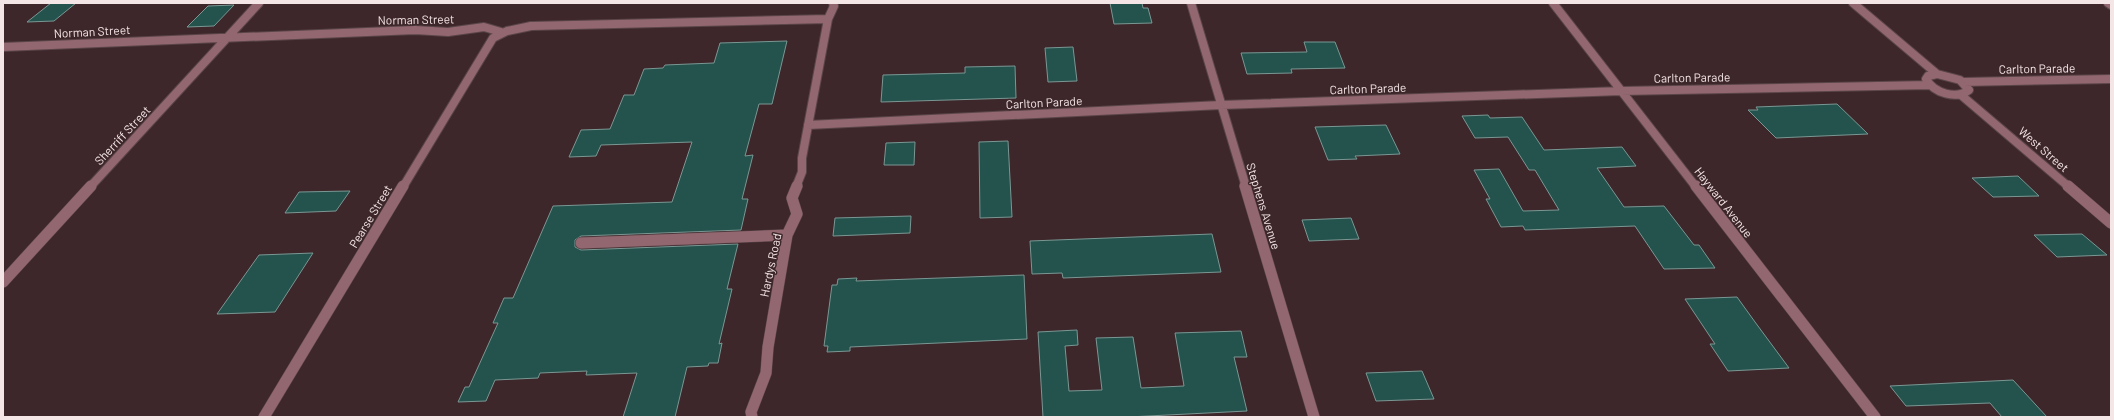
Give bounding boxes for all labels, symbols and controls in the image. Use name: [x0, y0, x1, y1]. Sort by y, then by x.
street label: Norman Street: [378, 11, 454, 27]
street label: Norman Street: [53, 22, 131, 40]
street label: Carlton Parade: [1999, 60, 2075, 76]
street label: Carlton Parade: [1654, 69, 1730, 85]
street label: Carlton Parade: [1329, 80, 1407, 96]
street label: Carlton Parade: [1005, 93, 1083, 111]
street label: Sherriff Street: [91, 103, 153, 167]
street label: West Street: [2016, 124, 2072, 174]
street label: Stephens Avenue: [1244, 161, 1284, 251]
street label: Hayward Avenue: [1692, 164, 1756, 240]
street label: Pearse Street: [346, 182, 394, 250]
street label: Hardys Road: [756, 232, 784, 298]

